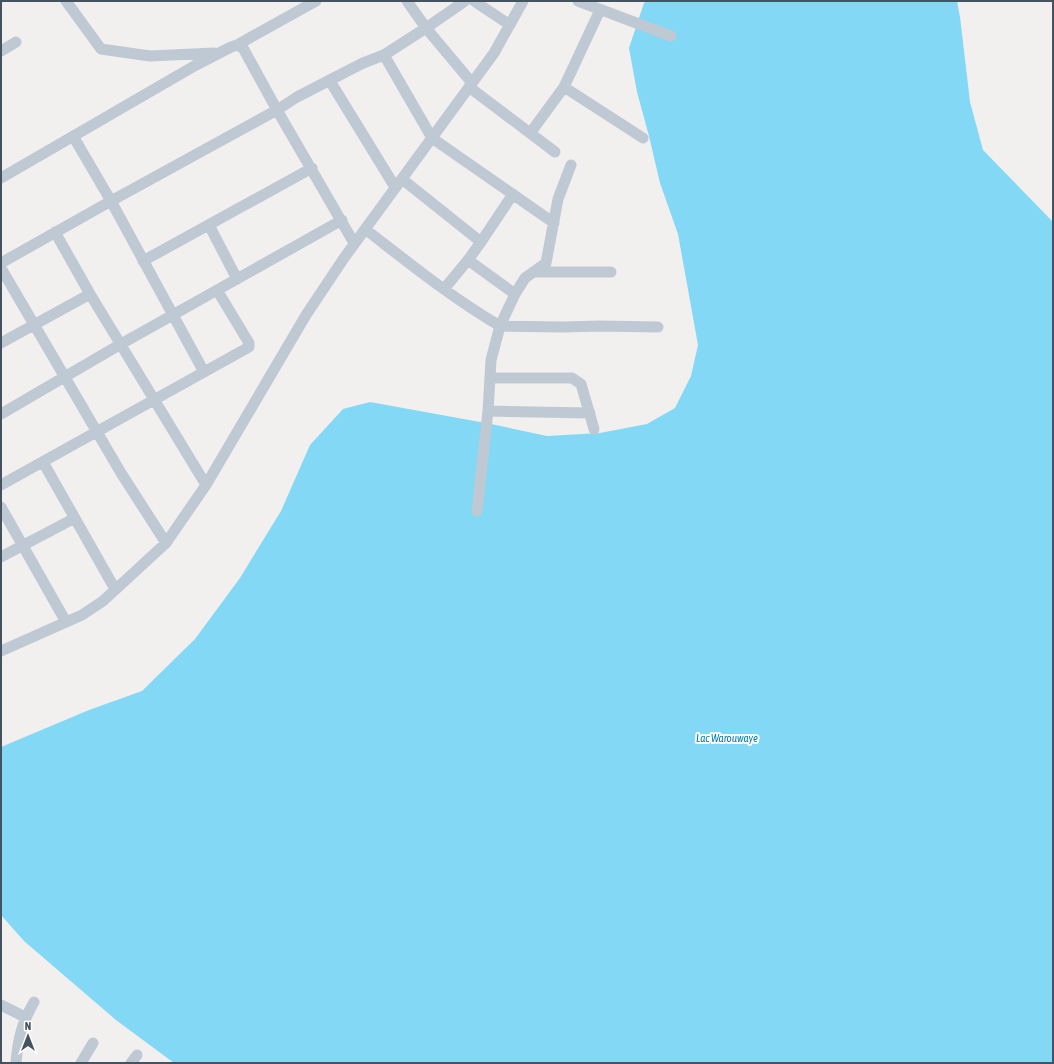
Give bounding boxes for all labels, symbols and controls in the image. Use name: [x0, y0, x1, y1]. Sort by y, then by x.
water label: Lac Warouwaye: [696, 732, 758, 744]
north arrow: [8, 1016, 48, 1056]
text: N: [25, 1020, 31, 1032]

